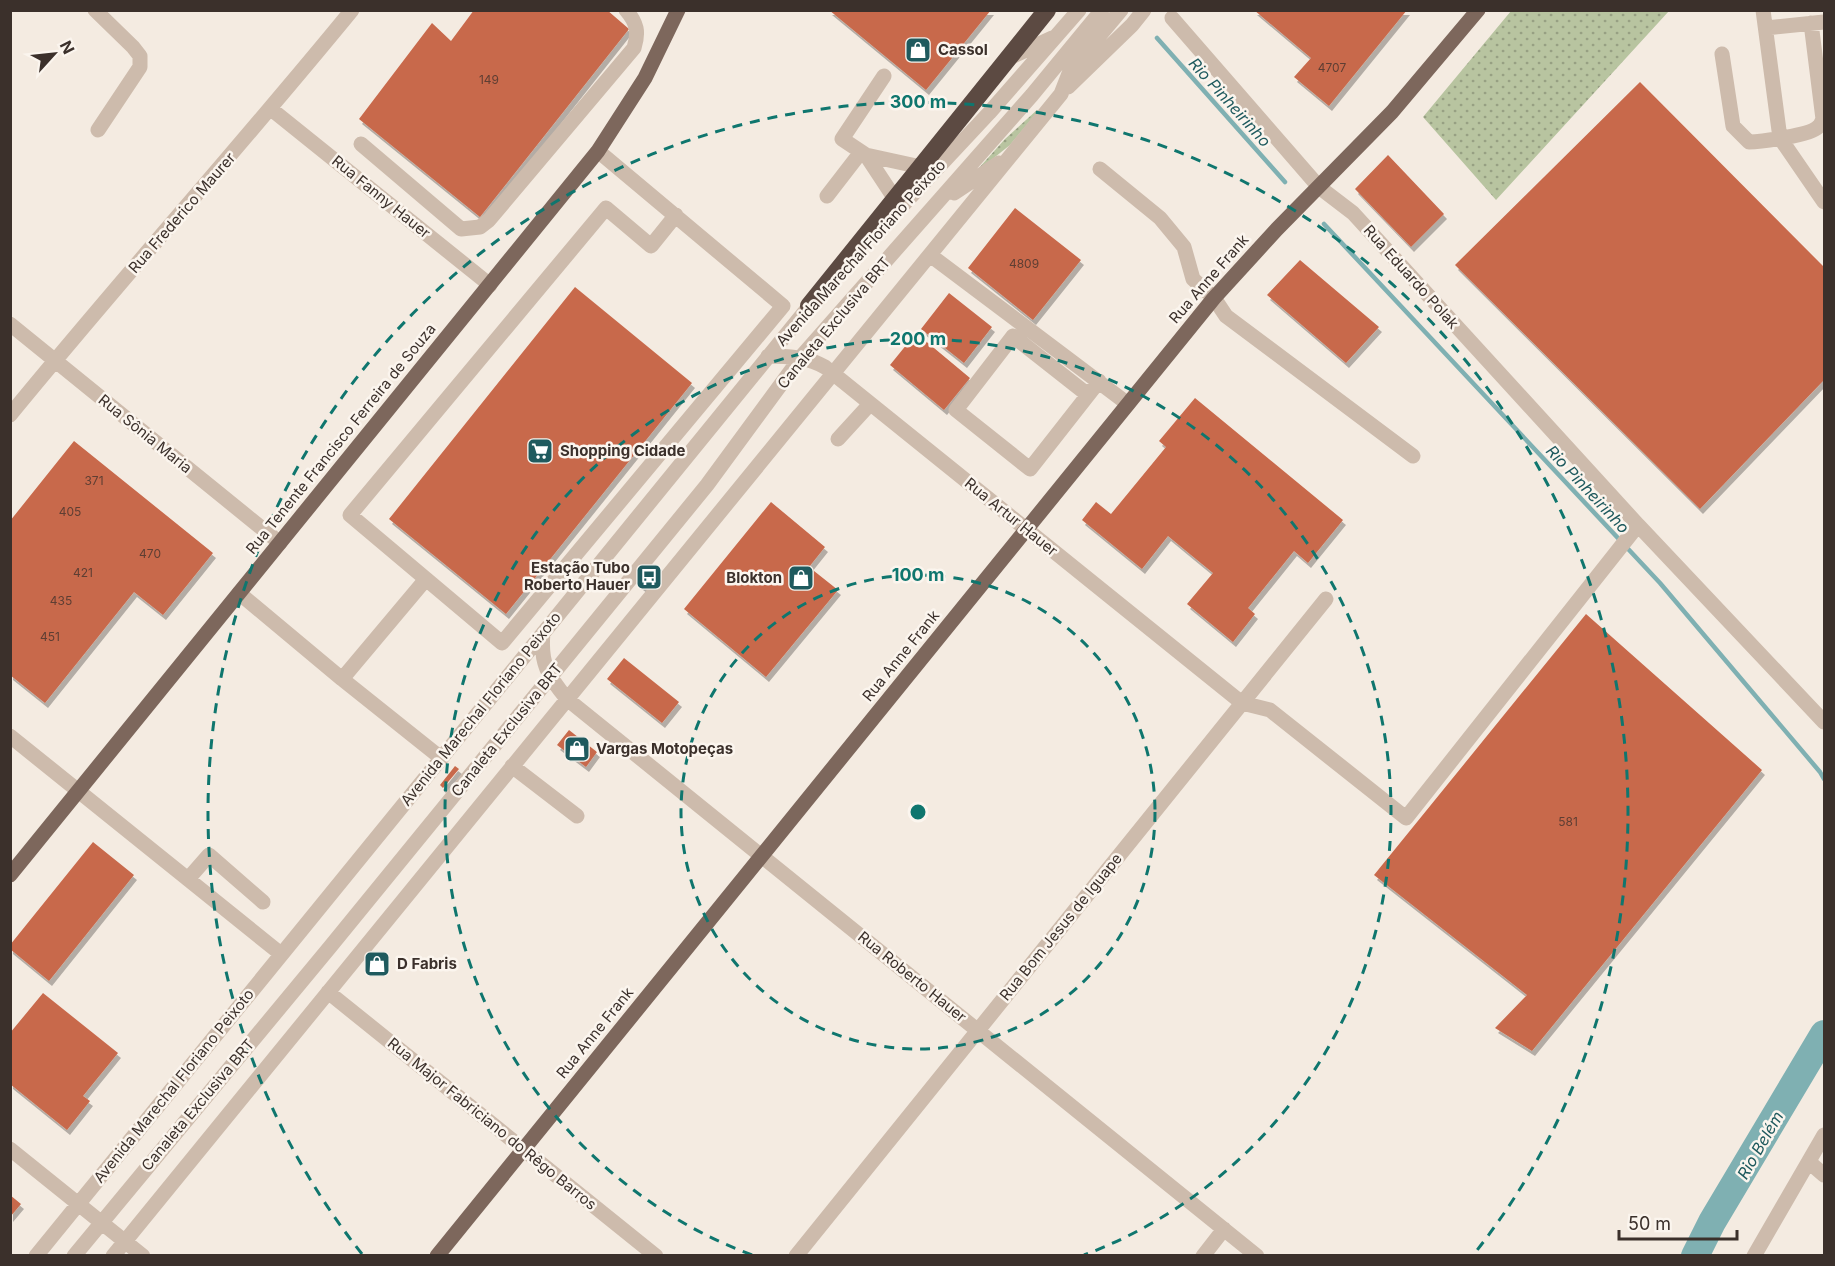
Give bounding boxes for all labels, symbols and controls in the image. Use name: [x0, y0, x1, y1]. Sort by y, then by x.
north arrow: [24, 24, 84, 84]
shop icon: Cassol: [903, 35, 933, 65]
text: N: [56, 37, 79, 57]
place label: Cassol: [938, 40, 988, 59]
water label: Rio Pinheirinho: [1185, 53, 1275, 151]
house number: 4707: [1318, 60, 1346, 75]
house number: 149: [479, 72, 499, 87]
text: 300 m: [890, 91, 946, 112]
street label: Rua Frederico Maurer: [124, 148, 239, 277]
street label: Rua Fanny Hauer: [328, 151, 435, 242]
street label: Avenida Marechal Floriano Peixoto: [772, 156, 949, 350]
street label: Rua Eduardo Polak: [1360, 221, 1464, 333]
street label: Rua Anne Frank: [1165, 230, 1253, 327]
street label: Canaleta Exclusiva BRT: [773, 253, 894, 392]
house number: 4809: [1009, 256, 1039, 271]
street label: Rua Tenente Francisco Ferreira de Souza: [242, 320, 440, 558]
text: 200 m: [890, 328, 946, 349]
street label: Rua Sônia Maria: [95, 390, 196, 477]
supermarket icon: Shopping Cidade: [525, 436, 555, 466]
place label: Shopping Cidade: [560, 441, 685, 460]
water label: Rio Pinheirinho: [1542, 441, 1634, 537]
house number: 371: [84, 473, 104, 488]
street label: Rua Artur Hauer: [961, 473, 1062, 560]
house number: 405: [59, 504, 81, 519]
house number: 470: [139, 546, 161, 561]
place label: Estação Tubo Roberto Hauer: [524, 558, 630, 594]
bus stop icon: Estação Tubo Roberto Hauer: [634, 562, 664, 592]
shop icon: Blokton: [786, 563, 816, 593]
text: 100 m: [892, 564, 944, 585]
house number: 421: [73, 565, 93, 580]
place label: Blokton: [726, 568, 782, 587]
house number: 435: [50, 593, 72, 608]
street label: Rua Anne Frank: [858, 606, 944, 705]
street label: Avenida Marechal Floriano Peixoto: [396, 608, 565, 810]
house number: 451: [40, 629, 60, 644]
street label: Canaleta Exclusiva BRT: [447, 659, 566, 800]
shop icon: Vargas Motopeças: [562, 734, 592, 764]
place label: Vargas Motopeças: [596, 739, 733, 758]
centre of rings: [908, 802, 928, 822]
house number: 581: [1558, 814, 1578, 829]
street label: Rua Bom Jesus de Iguape: [995, 849, 1126, 1004]
street label: Rua Roberto Hauer: [854, 927, 971, 1026]
shop icon: D Fabris: [362, 949, 392, 979]
place label: D Fabris: [397, 954, 457, 973]
street label: Rua Anne Frank: [552, 983, 638, 1082]
street label: Avenida Marechal Floriano Peixoto: [89, 985, 258, 1187]
street label: Rua Major Fabriciano do Rêgo Barros: [384, 1033, 601, 1214]
street label: Canaleta Exclusiva BRT: [137, 1035, 258, 1174]
water label: Rio Belém: [1733, 1107, 1787, 1183]
scale bar: [1619, 1203, 1738, 1241]
text: 50 m: [1628, 1213, 1671, 1234]

